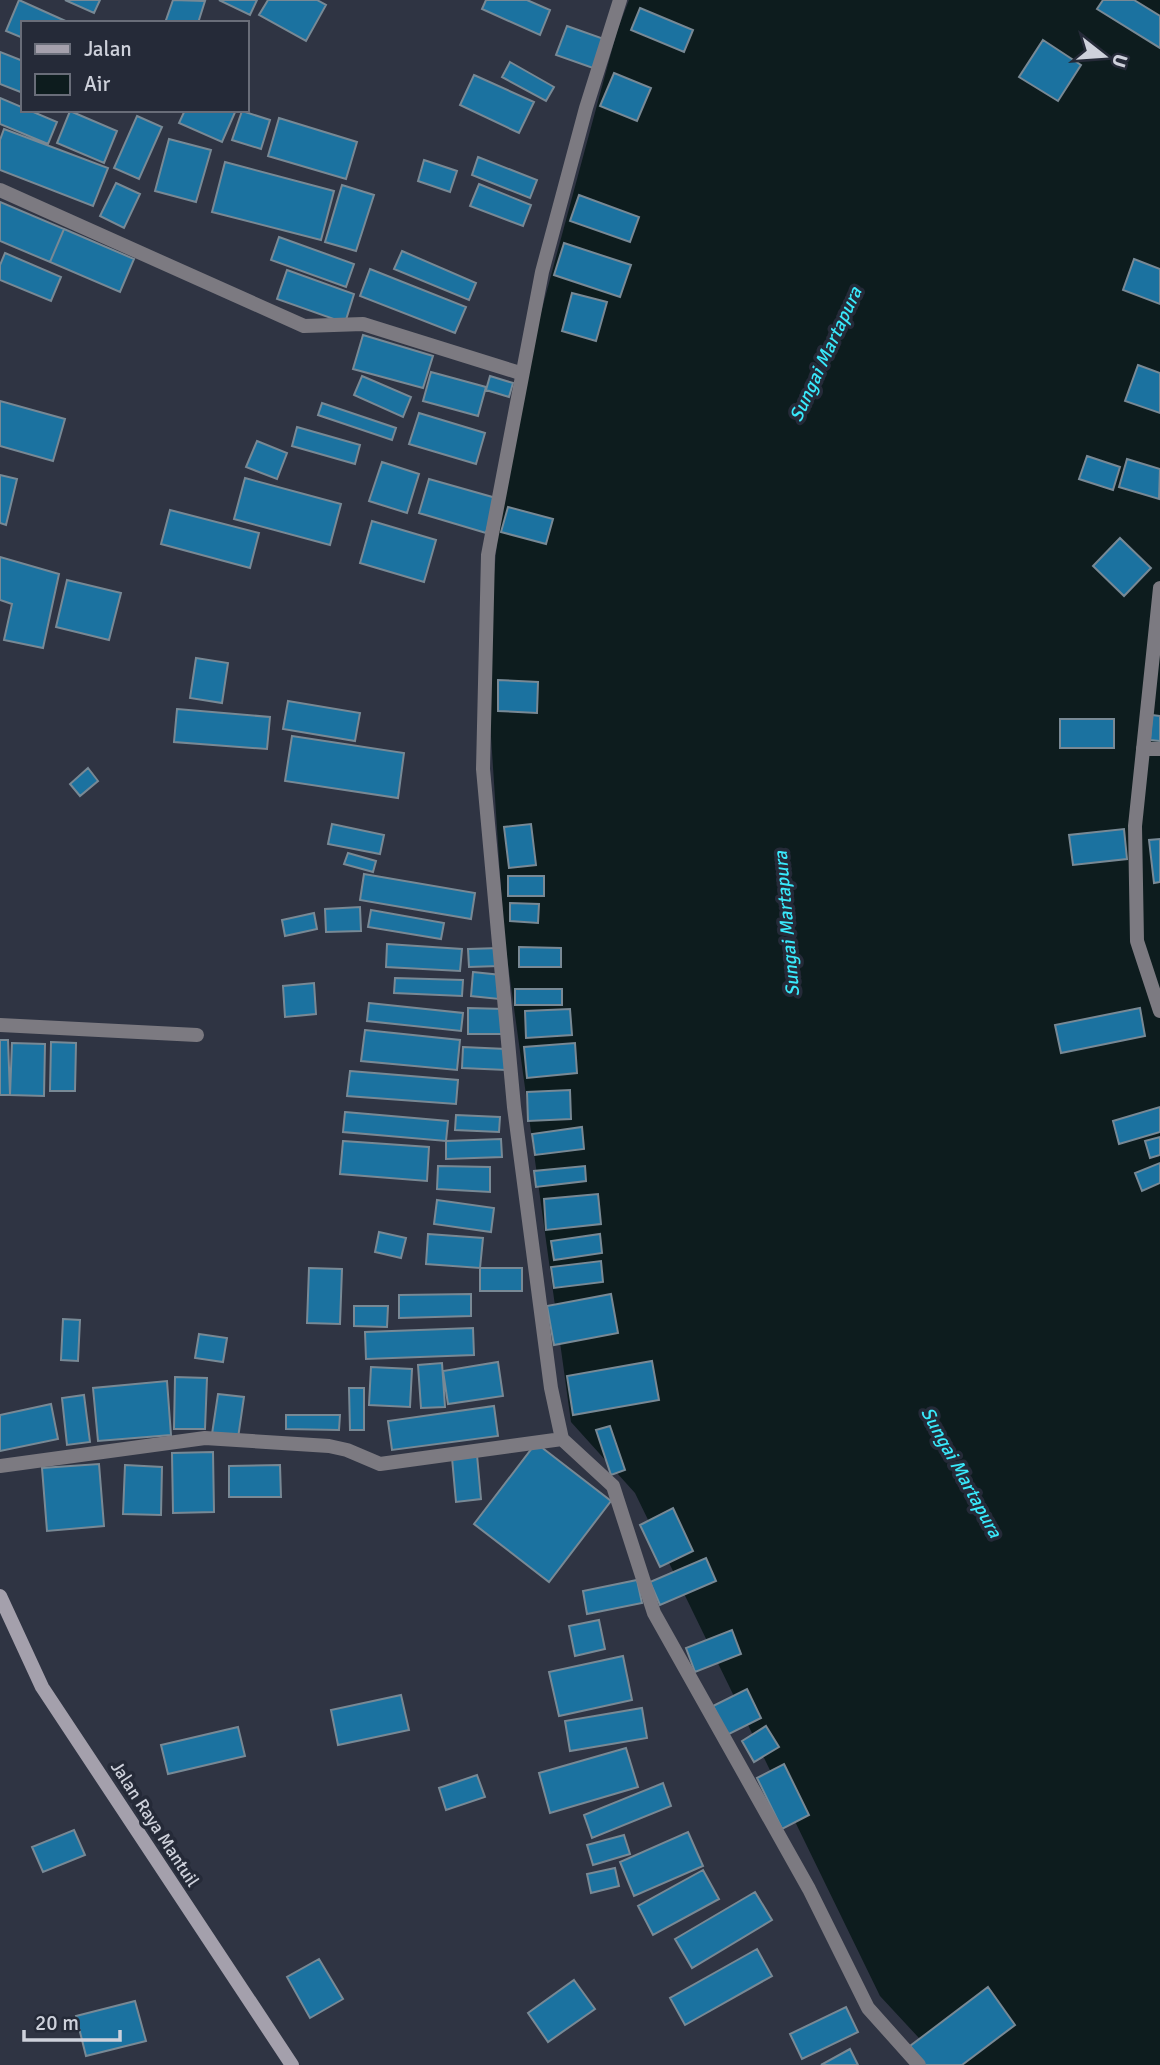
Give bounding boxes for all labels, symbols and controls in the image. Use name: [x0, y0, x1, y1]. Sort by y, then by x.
legend: [21, 21, 248, 112]
north arrow: [1069, 21, 1139, 91]
text: Jalan: [84, 36, 132, 62]
text: U: [1106, 51, 1133, 70]
text: Air: [84, 71, 111, 97]
water label: Sungai Martapura: [784, 282, 868, 426]
water label: Sungai Martapura: [769, 849, 805, 998]
water label: Sungai Martapura: [915, 1403, 1008, 1543]
street label: Jalan Raya Mantuil: [106, 1757, 204, 1891]
scale bar: [24, 1998, 121, 2042]
text: 20 m: [35, 2010, 79, 2036]

